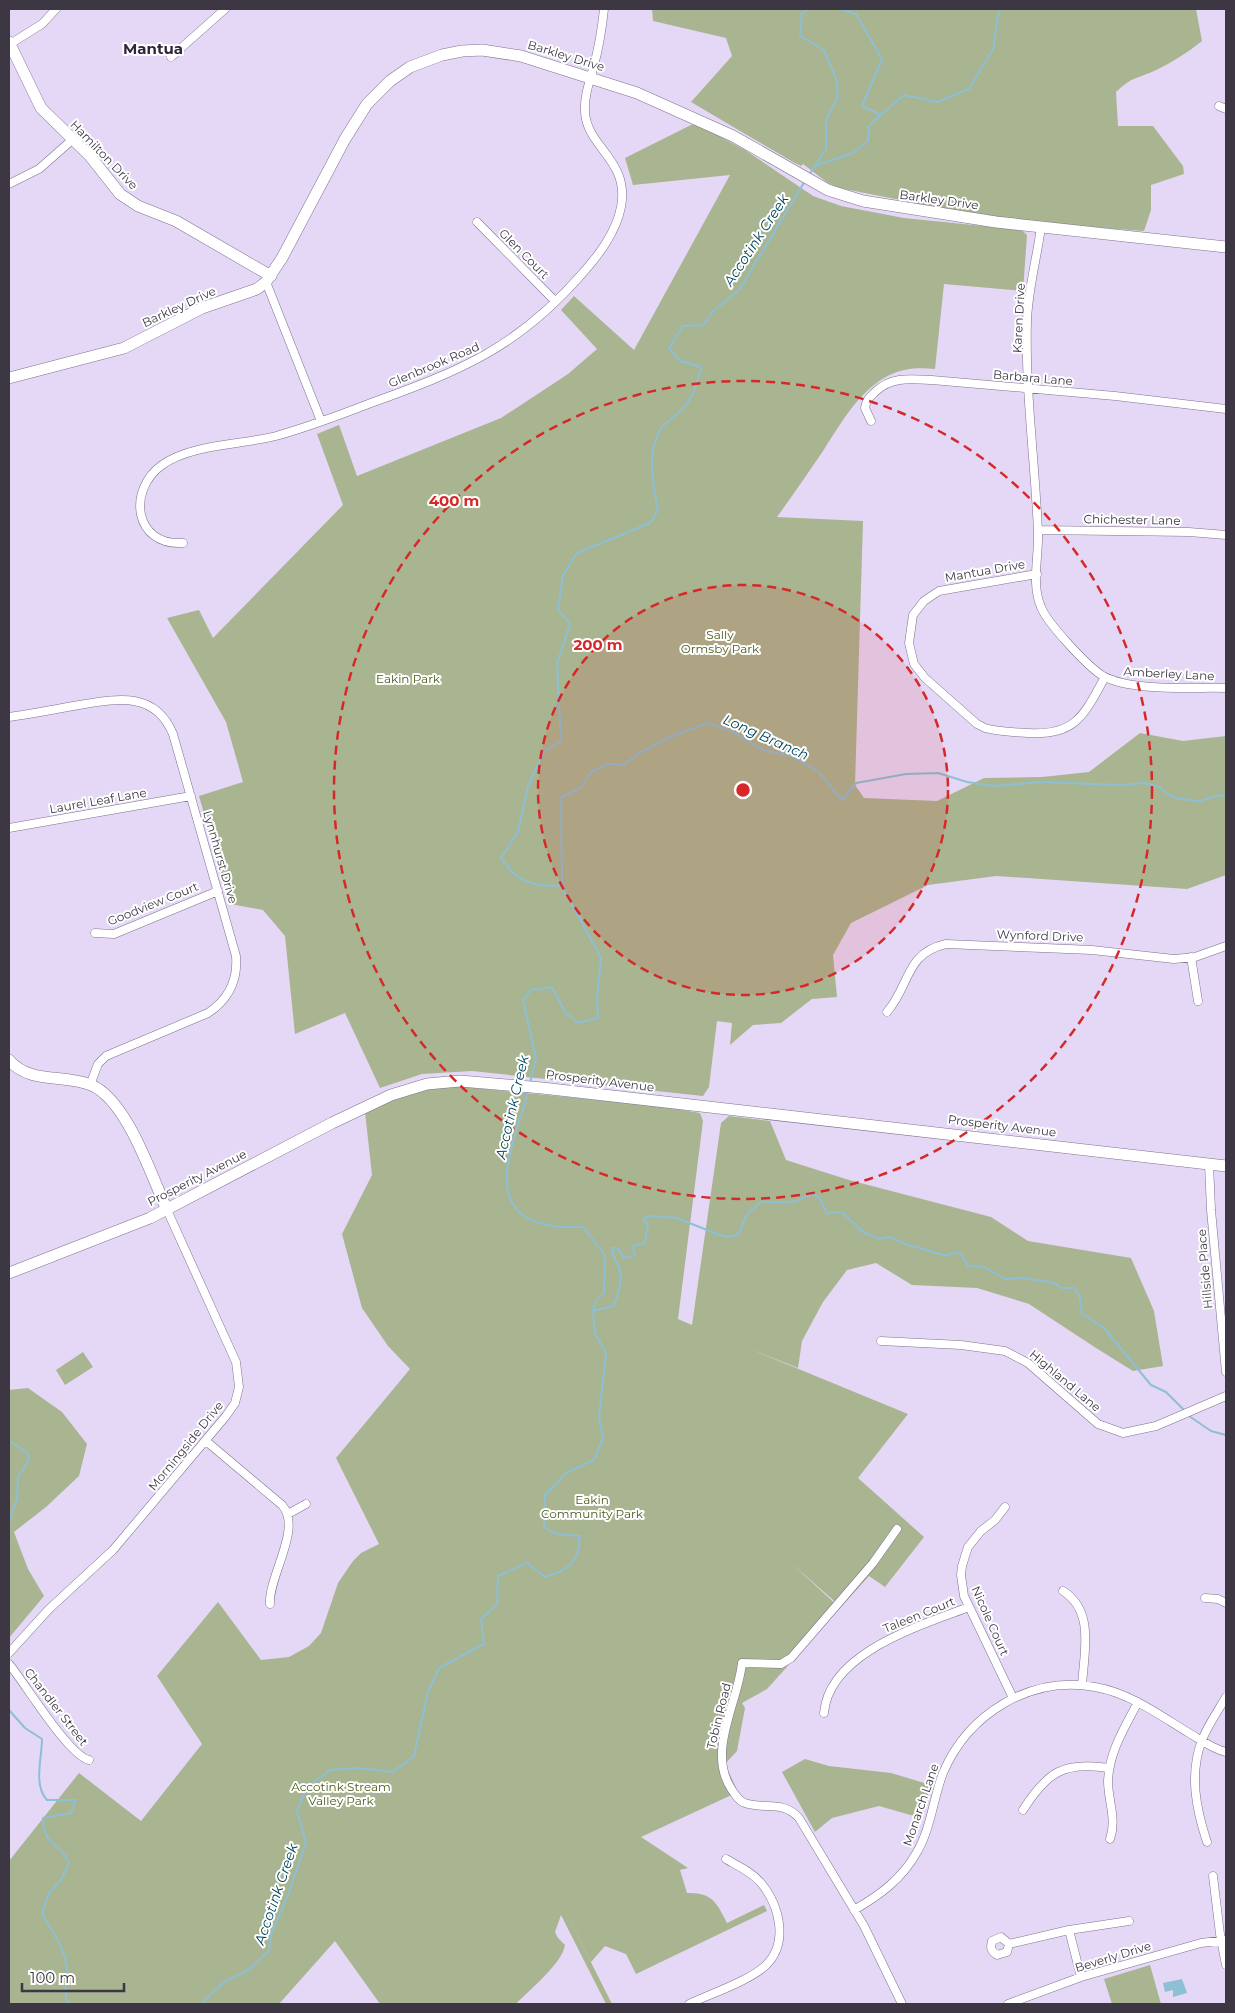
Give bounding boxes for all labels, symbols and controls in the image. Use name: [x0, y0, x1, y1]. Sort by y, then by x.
street label: Barkley Drive: [526, 37, 606, 74]
district label: Mantua: [123, 39, 183, 58]
street label: Hamilton Drive: [67, 117, 141, 193]
street label: Barkley Drive: [899, 187, 979, 212]
water label: Accotink Creek: [719, 190, 793, 290]
street label: Glen Court: [496, 225, 553, 282]
street label: Barkley Drive: [140, 283, 218, 330]
street label: Karen Drive: [1009, 283, 1028, 353]
street label: Glenbrook Road: [386, 339, 482, 390]
street label: Barbara Lane: [992, 367, 1074, 388]
text: 400 m: [429, 491, 479, 510]
street label: Chichester Lane: [1083, 511, 1181, 528]
street label: Mantua Drive: [944, 556, 1026, 585]
park label: Sally Ormsby Park: [681, 627, 760, 656]
text: 200 m: [573, 635, 623, 654]
street label: Amberley Lane: [1123, 664, 1215, 683]
park label: Eakin Park: [376, 671, 441, 686]
water label: Long Branch: [720, 710, 812, 764]
centre of rings: [734, 781, 752, 799]
street label: Laurel Leaf Lane: [48, 785, 148, 816]
street label: Lynnhurst Drive: [200, 809, 241, 905]
street label: Goodview Court: [105, 878, 201, 929]
street label: Wynford Drive: [996, 926, 1084, 945]
water label: Accotink Creek: [491, 1053, 533, 1162]
street label: Prosperity Avenue: [545, 1066, 655, 1095]
street label: Prosperity Avenue: [947, 1111, 1057, 1140]
street label: Prosperity Avenue: [145, 1146, 249, 1209]
street label: Hillside Place: [1194, 1229, 1215, 1309]
street label: Highland Lane: [1027, 1346, 1104, 1415]
street label: Morningside Drive: [145, 1398, 226, 1493]
park label: Eakin Community Park: [541, 1492, 644, 1521]
street label: Nicole Court: [968, 1584, 1013, 1658]
street label: Taleen Court: [881, 1593, 957, 1636]
street label: Chandler Street: [21, 1665, 92, 1749]
street label: Tobin Road: [703, 1681, 734, 1751]
street label: Monarch Lane: [899, 1762, 942, 1848]
park label: Accotink Stream Valley Park: [291, 1779, 391, 1808]
water label: Accotink Creek: [250, 1840, 302, 1948]
street label: Beverly Drive: [1073, 1938, 1153, 1975]
scale bar: [22, 1960, 125, 1992]
text: 100 m: [30, 1968, 75, 1987]

